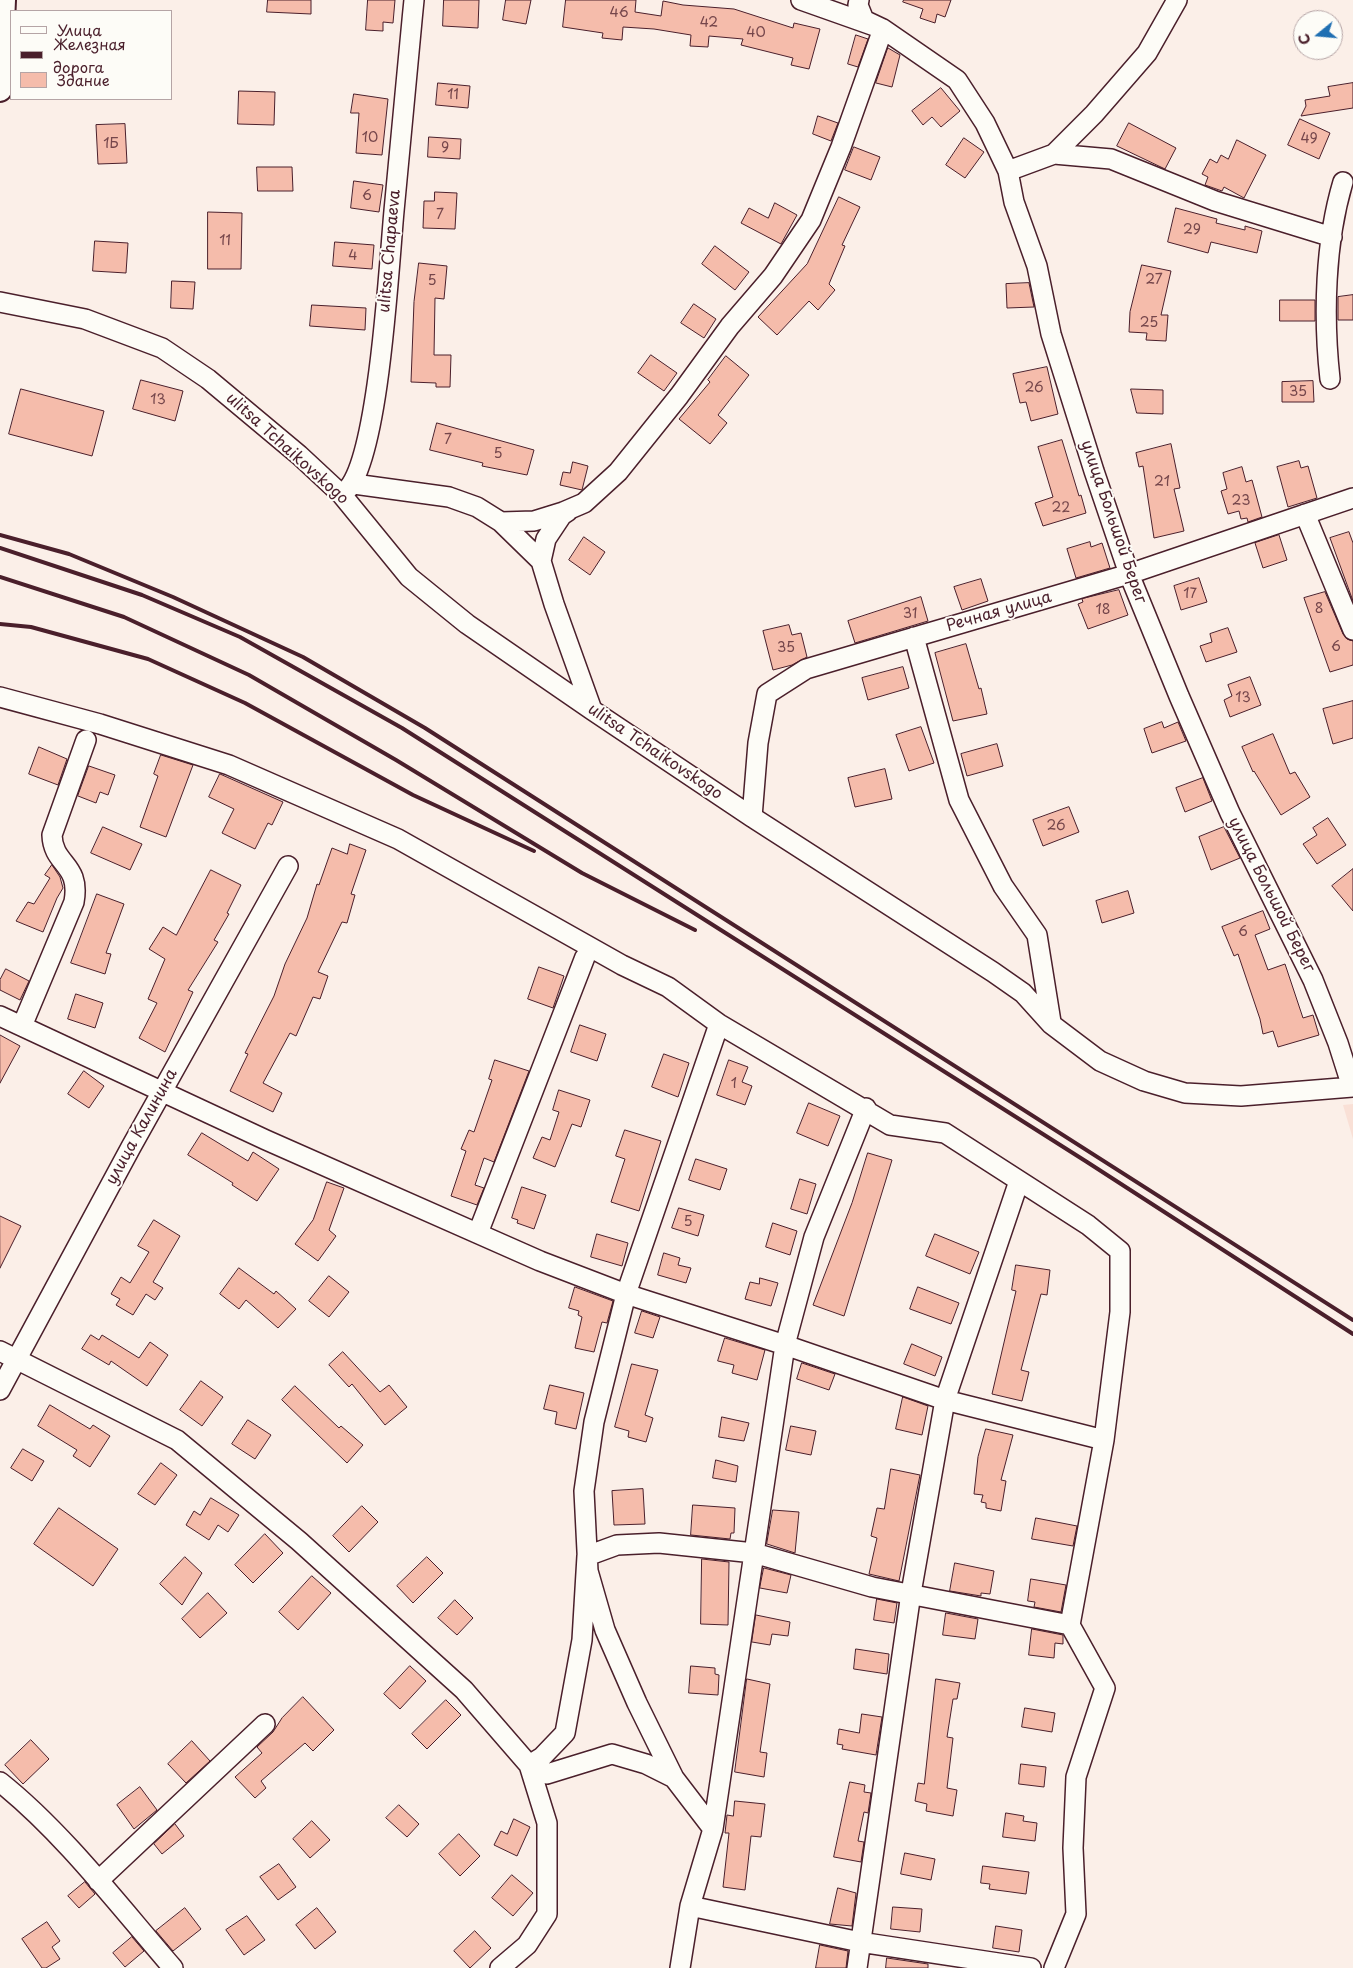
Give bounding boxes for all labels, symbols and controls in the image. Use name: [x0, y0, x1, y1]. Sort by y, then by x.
house number: 46: [609, 5, 629, 21]
legend: [10, 10, 172, 100]
north arrow: [1293, 10, 1343, 60]
house number: 42: [700, 15, 718, 31]
text: Улица: [57, 18, 102, 41]
house number: 40: [746, 25, 766, 41]
text: С: [1293, 31, 1316, 47]
text: Железная дорога: [53, 32, 126, 78]
text: Здание: [57, 68, 110, 91]
house number: 11: [447, 87, 459, 103]
house number: 10: [362, 130, 378, 146]
house number: 49: [1300, 131, 1318, 147]
house number: 1Б: [103, 136, 119, 152]
house number: 9: [441, 140, 449, 156]
house number: 6: [362, 188, 372, 204]
street label: ulitsa Chapaeva: [375, 189, 405, 313]
house number: 7: [436, 207, 444, 223]
house number: 29: [1183, 222, 1201, 238]
house number: 11: [219, 233, 231, 249]
house number: 4: [348, 248, 358, 264]
house number: 27: [1145, 272, 1163, 288]
house number: 5: [427, 273, 437, 289]
house number: 25: [1140, 315, 1158, 331]
house number: 26: [1024, 380, 1044, 396]
house number: 35: [1289, 384, 1307, 400]
street label: ulitsa Tchaikovskogo: [222, 389, 352, 509]
house number: 13: [150, 392, 166, 408]
house number: 7: [444, 432, 452, 448]
street label: улица Большой Берег: [1076, 438, 1150, 606]
house number: 5: [493, 446, 503, 462]
house number: 21: [1154, 474, 1170, 490]
house number: 23: [1232, 493, 1250, 509]
house number: 22: [1052, 500, 1070, 516]
house number: 17: [1183, 586, 1197, 602]
street label: Речная улица: [944, 588, 1054, 636]
house number: 8: [1315, 601, 1323, 617]
house number: 18: [1095, 602, 1111, 618]
house number: 31: [903, 606, 917, 622]
house number: 6: [1331, 639, 1341, 655]
house number: 35: [777, 640, 795, 656]
house number: 13: [1235, 690, 1251, 706]
street label: ulitsa Tchaikovskogo: [584, 700, 726, 804]
street label: улица Большой Берег: [1224, 814, 1318, 976]
house number: 26: [1046, 818, 1066, 834]
house number: 6: [1238, 924, 1248, 940]
street label: улица Калинина: [102, 1066, 182, 1188]
house number: 1: [731, 1076, 737, 1092]
house number: 5: [683, 1214, 693, 1230]

